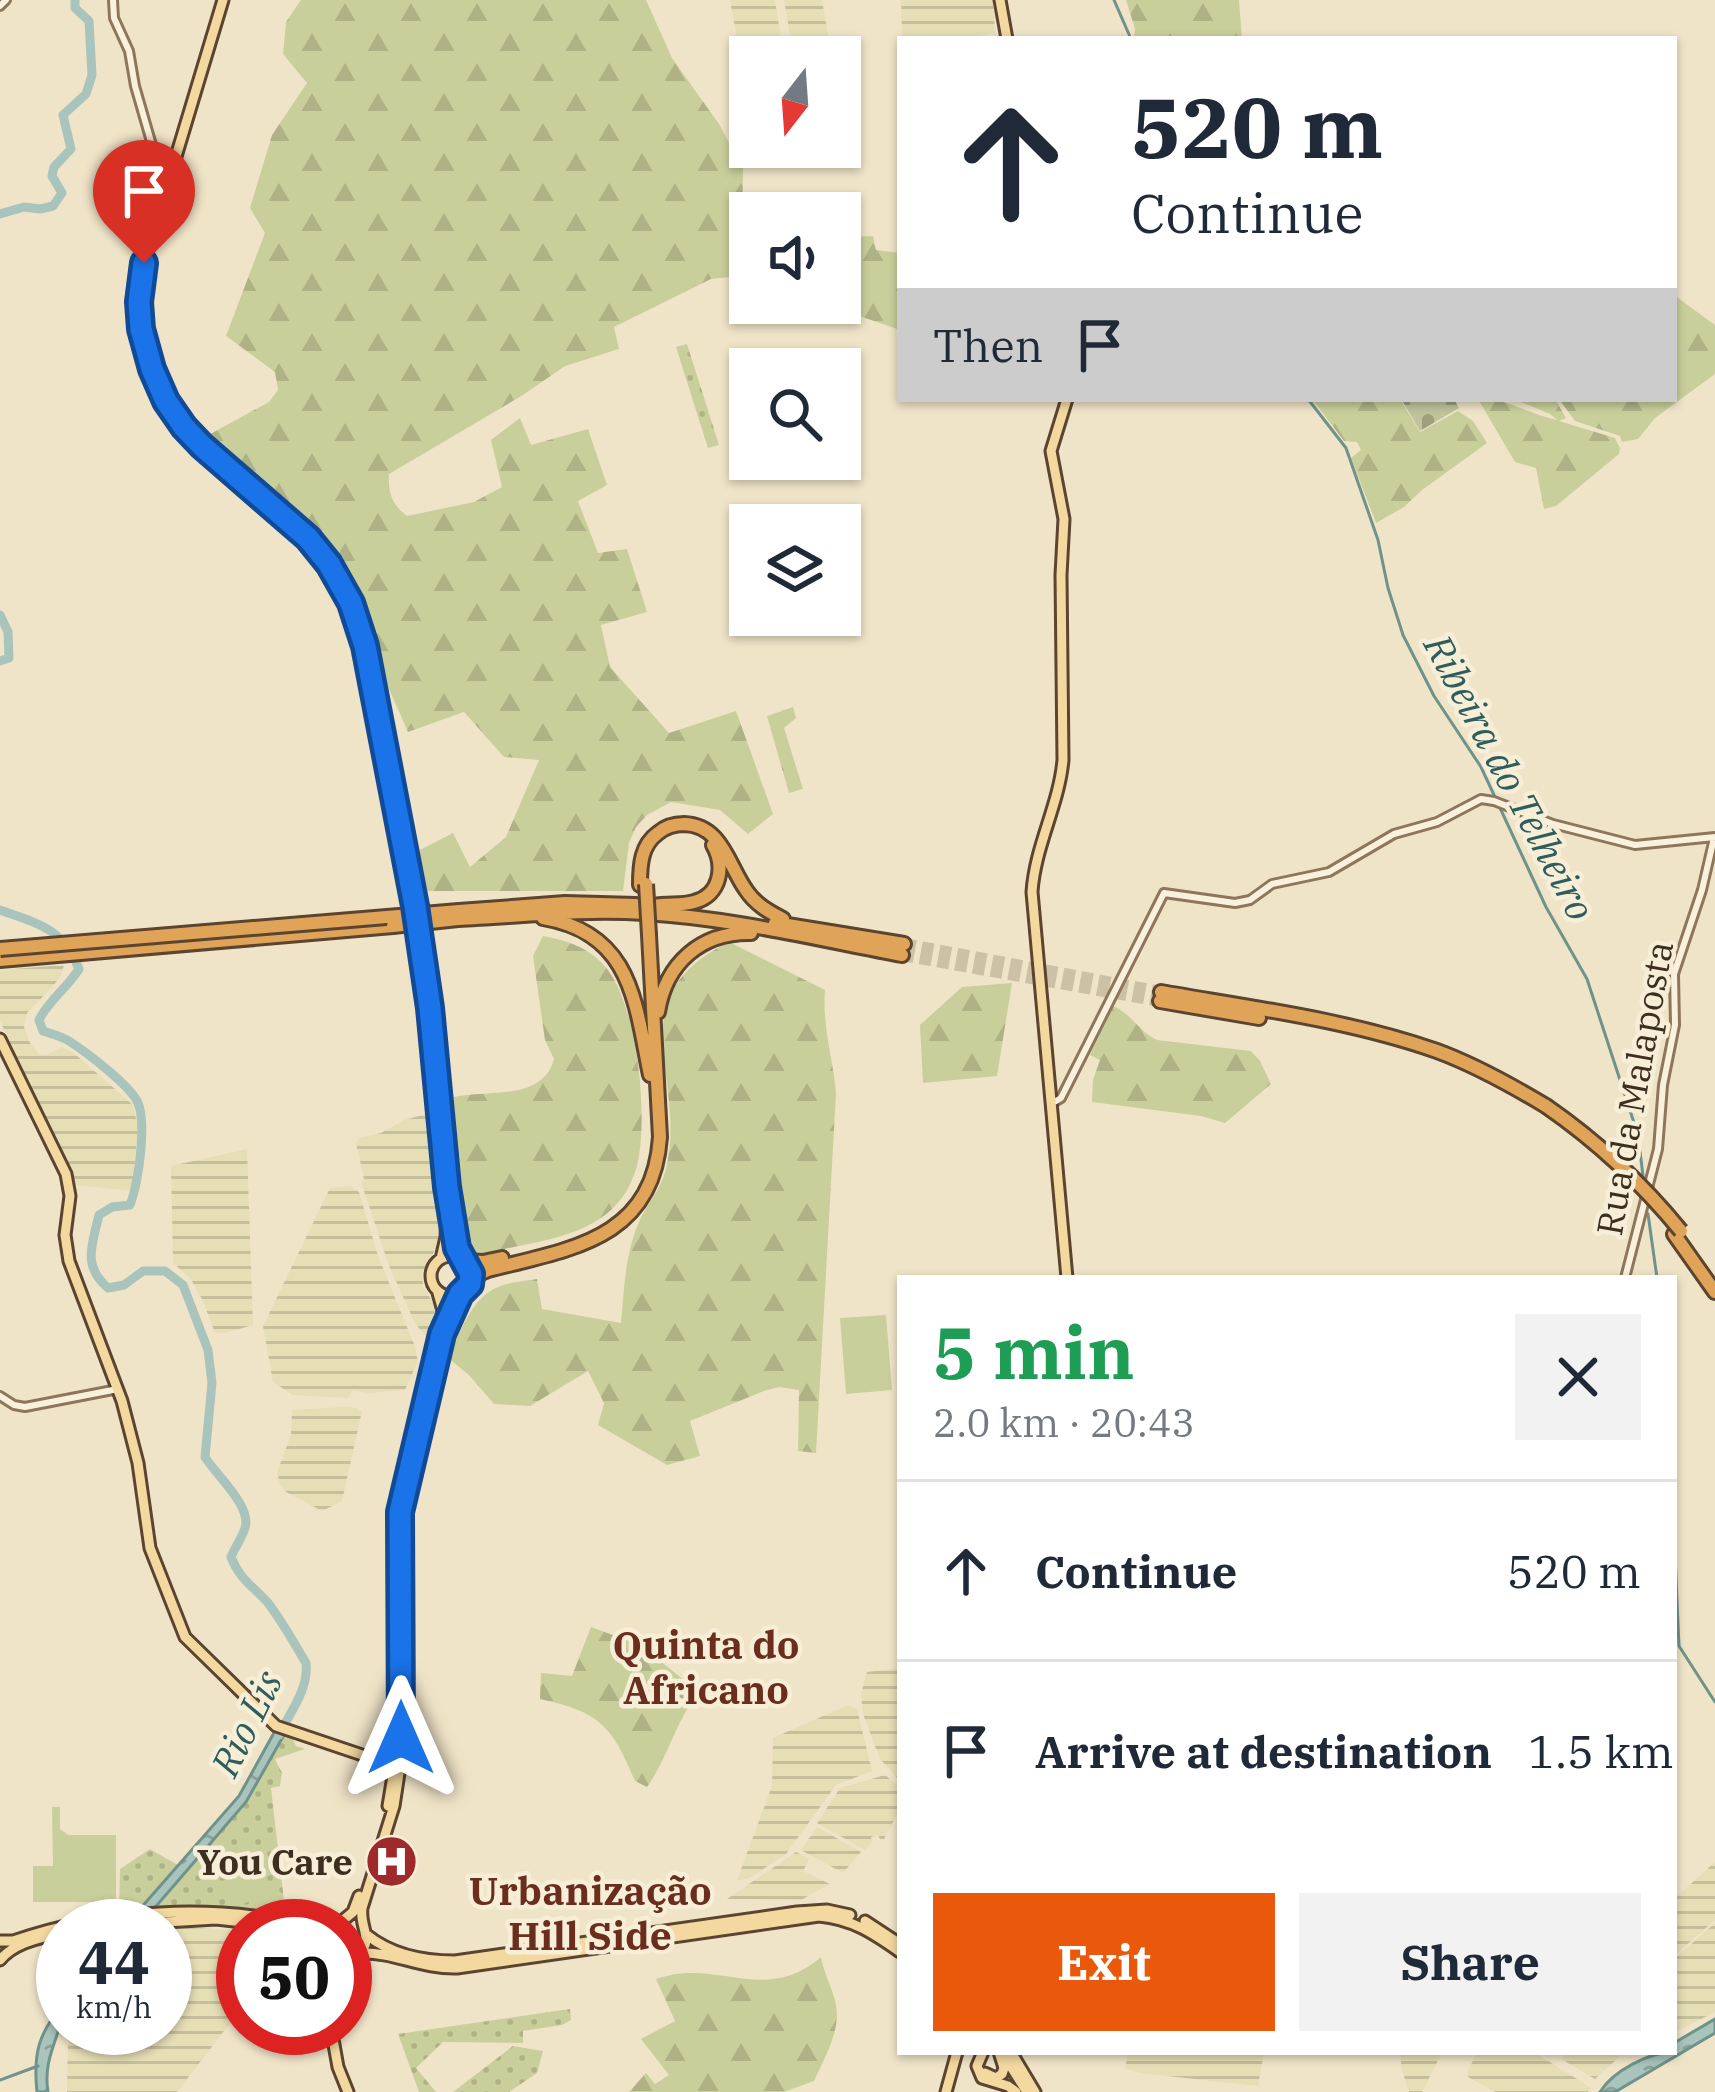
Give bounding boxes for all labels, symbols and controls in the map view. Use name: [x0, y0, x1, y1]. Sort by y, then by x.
north arrow: [729, 36, 861, 168]
map controls: [729, 36, 861, 636]
text: 520 m: [1131, 72, 1383, 181]
icon: ahead: [933, 84, 1089, 240]
pin: [93, 140, 195, 263]
icon: arrive: [111, 158, 177, 224]
text: Continue: [1131, 178, 1363, 248]
button: sound: [729, 192, 861, 324]
icon: arrive: [1067, 312, 1133, 378]
text: Then: [933, 316, 1043, 374]
button: search: [729, 348, 861, 480]
button: layers: [729, 504, 861, 636]
water label: Ribeira do Telheiro: [1413, 624, 1607, 929]
street label: Rua da Malaposta: [1585, 937, 1683, 1239]
text: 5 min: [933, 1305, 1135, 1399]
button: close: [1515, 1314, 1641, 1440]
text: 2.0 km · 20:43: [933, 1397, 1195, 1448]
icon: ahead: [933, 1538, 999, 1604]
text: Continue: [1035, 1542, 1237, 1600]
text: 520 m: [1507, 1542, 1641, 1600]
district label: Quinta do Africano: [613, 1619, 799, 1715]
water label: Rio Lis: [198, 1661, 294, 1785]
position arrow: [338, 1675, 464, 1801]
icon: arrive: [933, 1718, 999, 1784]
text: Arrive at destination: [1035, 1722, 1492, 1780]
text: 1.5 km: [1528, 1722, 1674, 1780]
hospital icon: You Care: [364, 1833, 420, 1889]
place label: You Care: [197, 1838, 353, 1885]
district label: Urbanização Hill Side: [468, 1865, 712, 1961]
button: Exit: [933, 1893, 1275, 2031]
button: Share: [1299, 1893, 1641, 2031]
speed limit sign: 50: [216, 1899, 372, 2055]
text: 44: [78, 1922, 150, 2001]
text: km/h: [76, 1987, 152, 2026]

